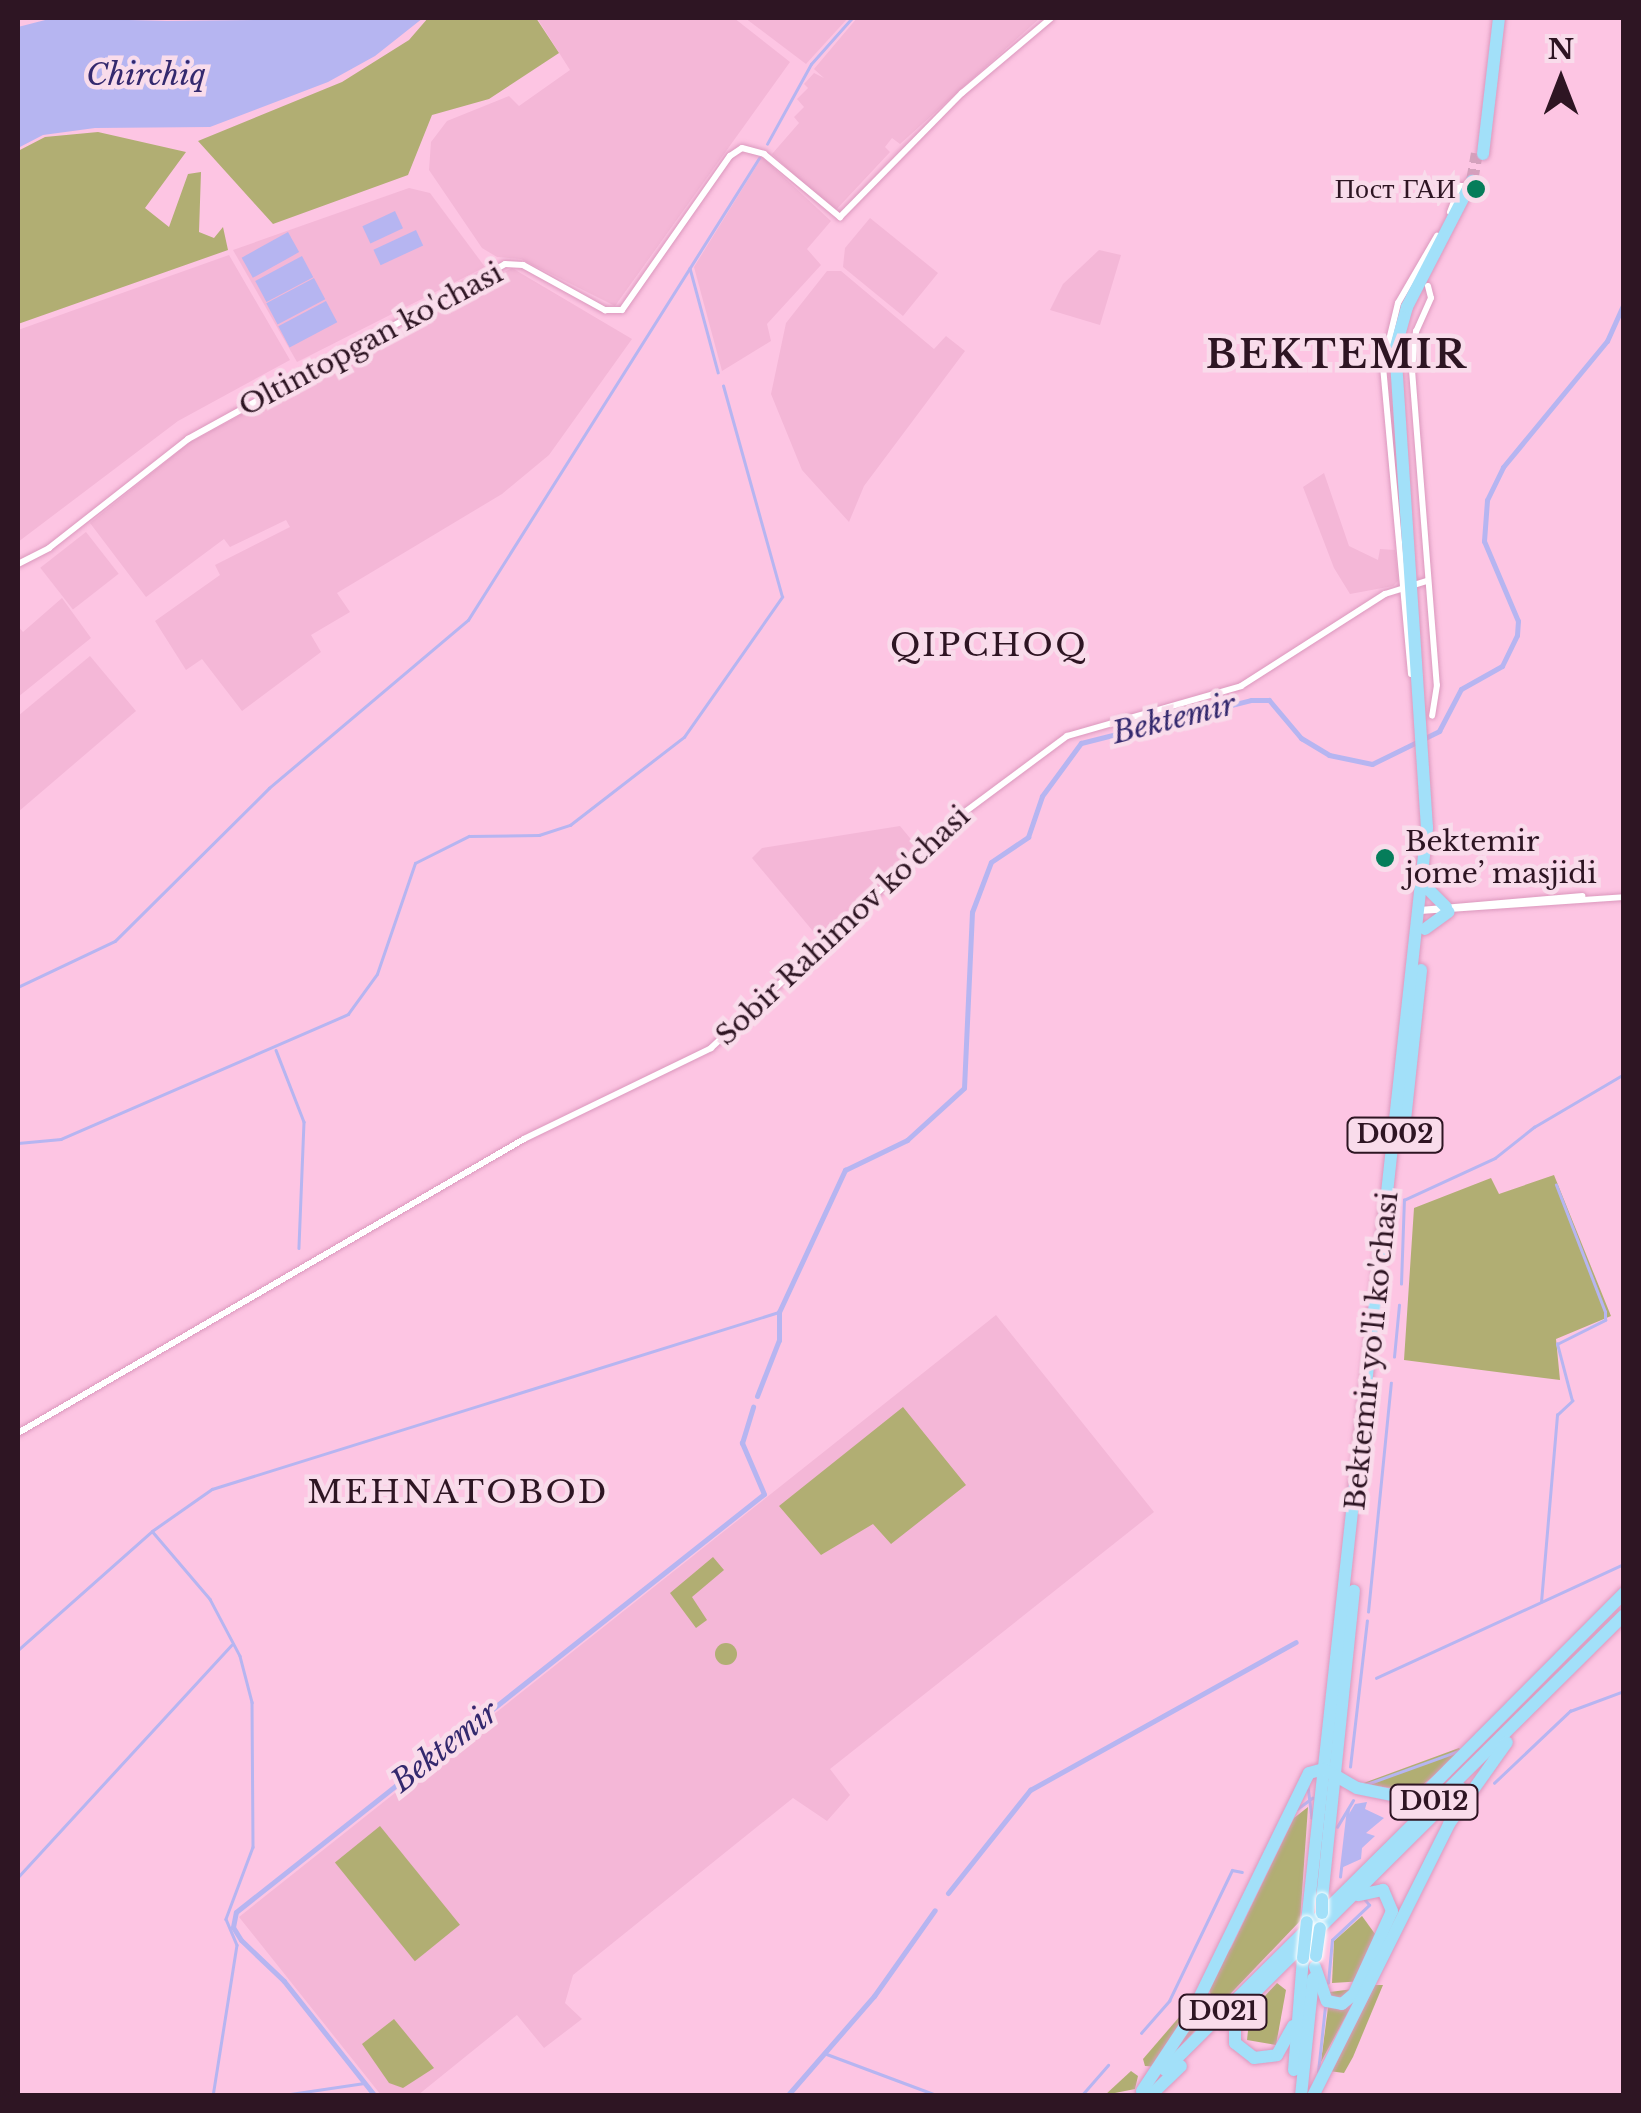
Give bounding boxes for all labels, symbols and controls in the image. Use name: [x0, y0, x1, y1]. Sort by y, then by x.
north arrow: [1511, 30, 1611, 130]
text: N: [1548, 32, 1574, 67]
water label: Chirchiq: [86, 57, 206, 93]
place label: Пост ГАИ: [1335, 172, 1456, 206]
marker: Пост ГАИ: [1465, 178, 1487, 200]
street label: Oltintopgan ko'chasi: [233, 256, 509, 424]
district label: BEKTEMIR: [1206, 332, 1468, 378]
district label: QIPCHOQ: [890, 626, 1088, 664]
water label: Bektemir: [1109, 686, 1239, 752]
street label: Sobir Rahimov ko'chasi: [709, 799, 977, 1053]
place label: Bektemir jome’ masjidi: [1405, 825, 1598, 891]
marker: Bektemir jome’ masjidi: [1374, 847, 1396, 869]
road number: D002: [1345, 1115, 1445, 1155]
street label: Bektemir yo'li ko'chasi: [1338, 1189, 1406, 1513]
district label: MEHNATOBOD: [307, 1473, 609, 1511]
water label: Bektemir: [384, 1694, 506, 1800]
road number: D012: [1389, 1782, 1479, 1822]
road number: D021: [1178, 1992, 1268, 2032]

